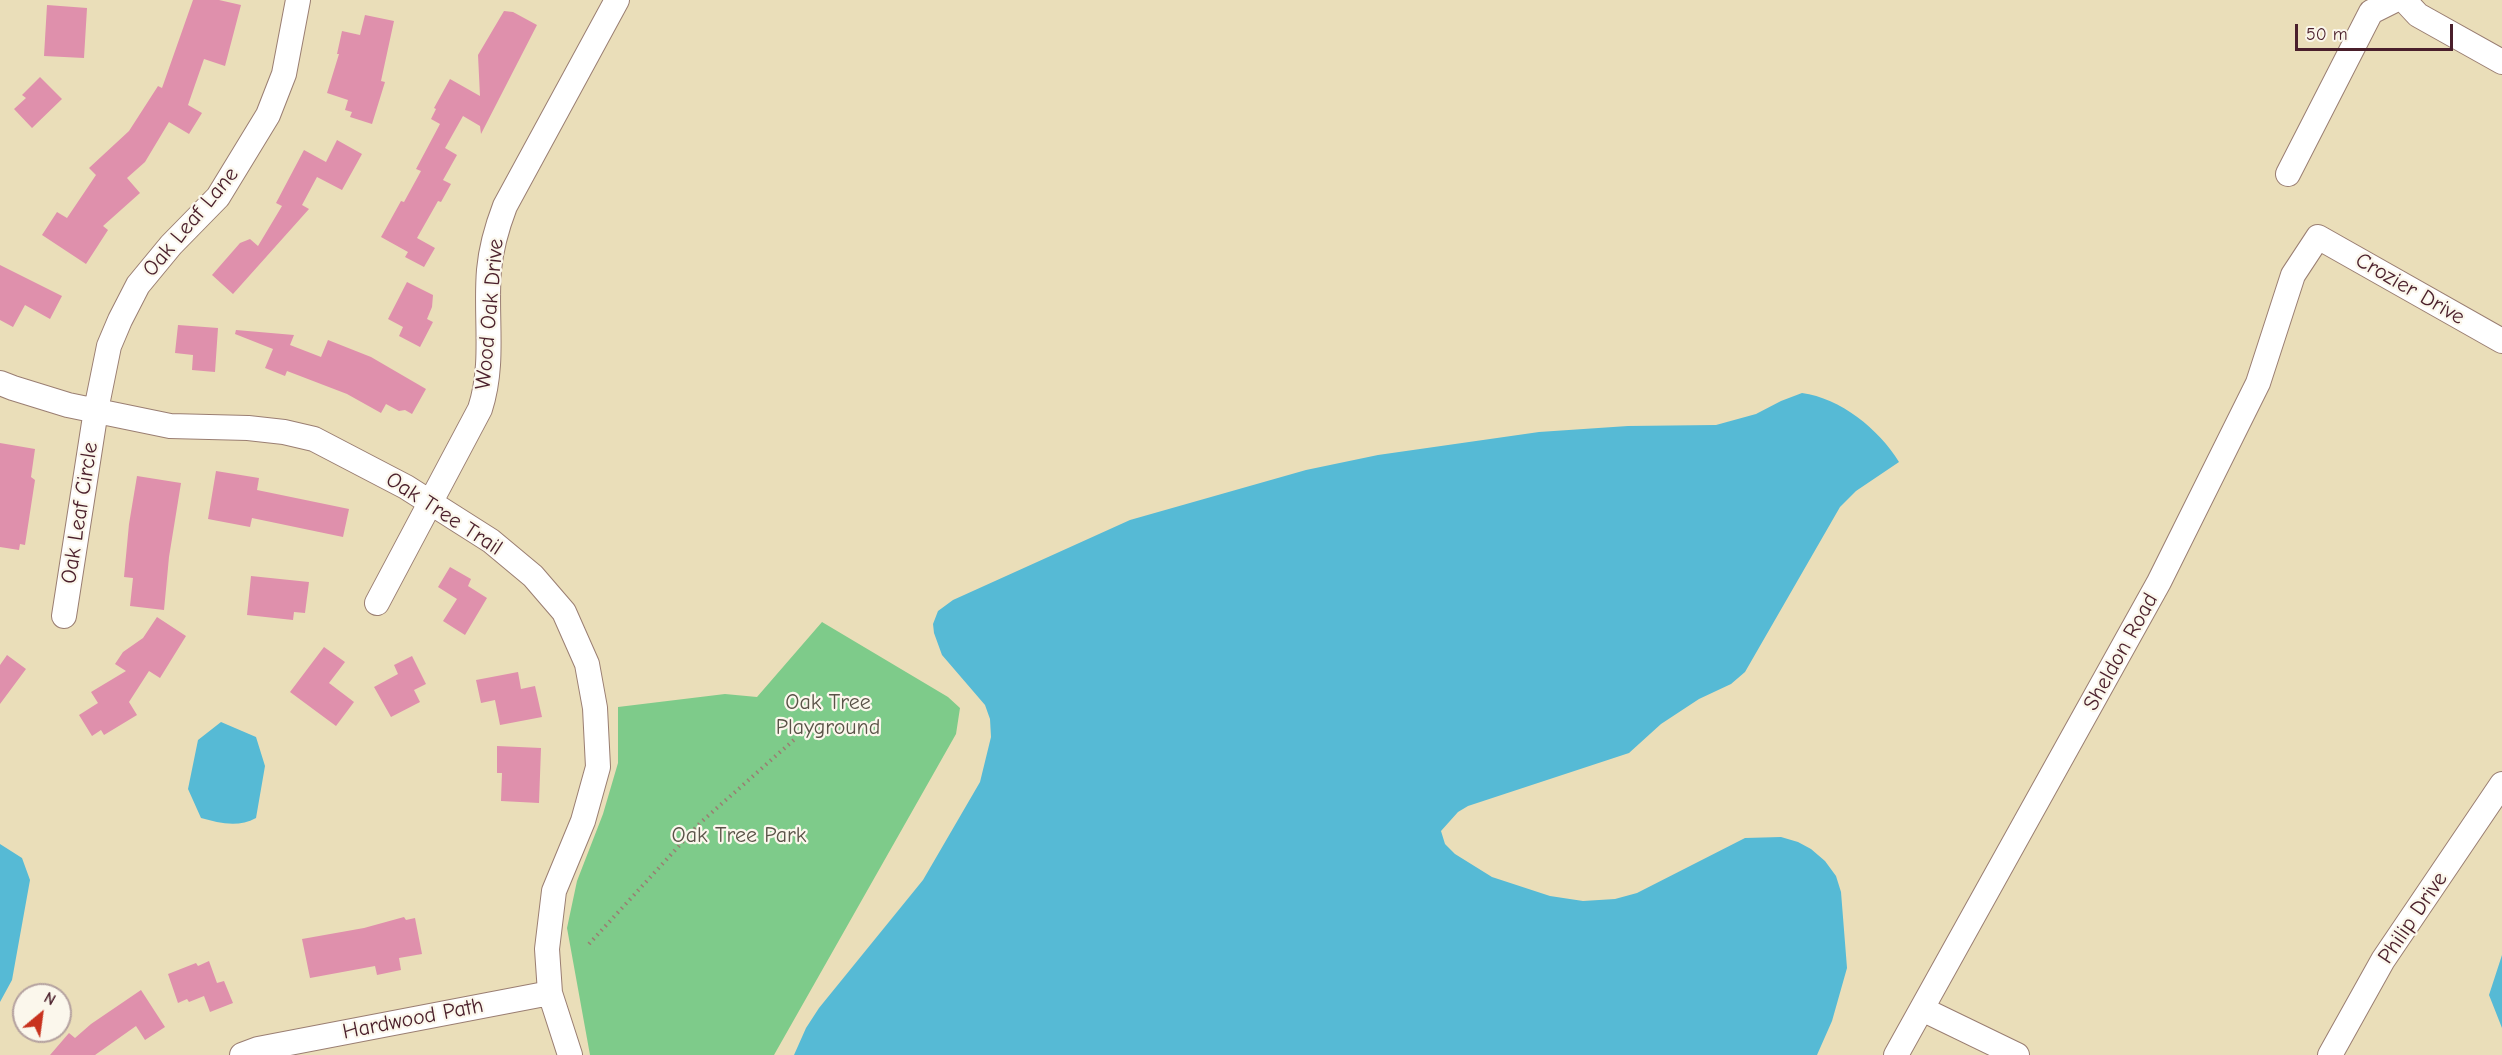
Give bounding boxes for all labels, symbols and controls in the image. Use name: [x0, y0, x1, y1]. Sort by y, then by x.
scale bar: [2298, 12, 2456, 50]
text: 50 m: [2306, 24, 2348, 45]
street label: Oak Leaf Lane: [137, 162, 245, 282]
street label: Wood Oak Drive: [470, 237, 510, 391]
street label: Crozier Drive: [2351, 247, 2469, 331]
street label: Oak Leaf Circle: [56, 440, 104, 586]
street label: Oak Tree Trail: [381, 467, 507, 561]
street label: Sheldon Road: [2078, 589, 2164, 715]
park label: Oak Tree Playground: [776, 690, 880, 742]
park label: Oak Tree Park: [672, 823, 806, 849]
street label: Philip Drive: [2373, 867, 2453, 969]
north arrow: [12, 983, 72, 1043]
text: N: [41, 989, 59, 1009]
street label: Hardwood Path: [340, 992, 486, 1046]

